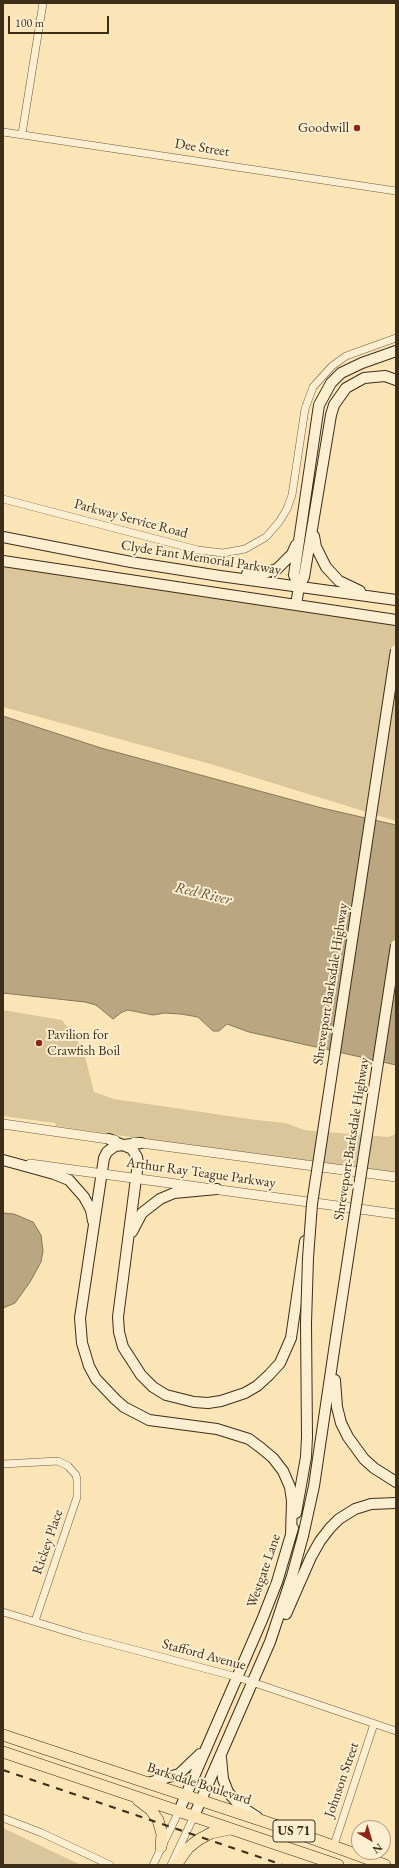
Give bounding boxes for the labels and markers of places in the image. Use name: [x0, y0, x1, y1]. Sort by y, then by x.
place label: Goodwill: [298, 120, 349, 136]
marker: Goodwill: [352, 123, 362, 133]
place label: Pavilion for Crawfish Boil: [47, 1027, 120, 1060]
marker: Pavilion for Crawfish Boil: [34, 1038, 44, 1048]

